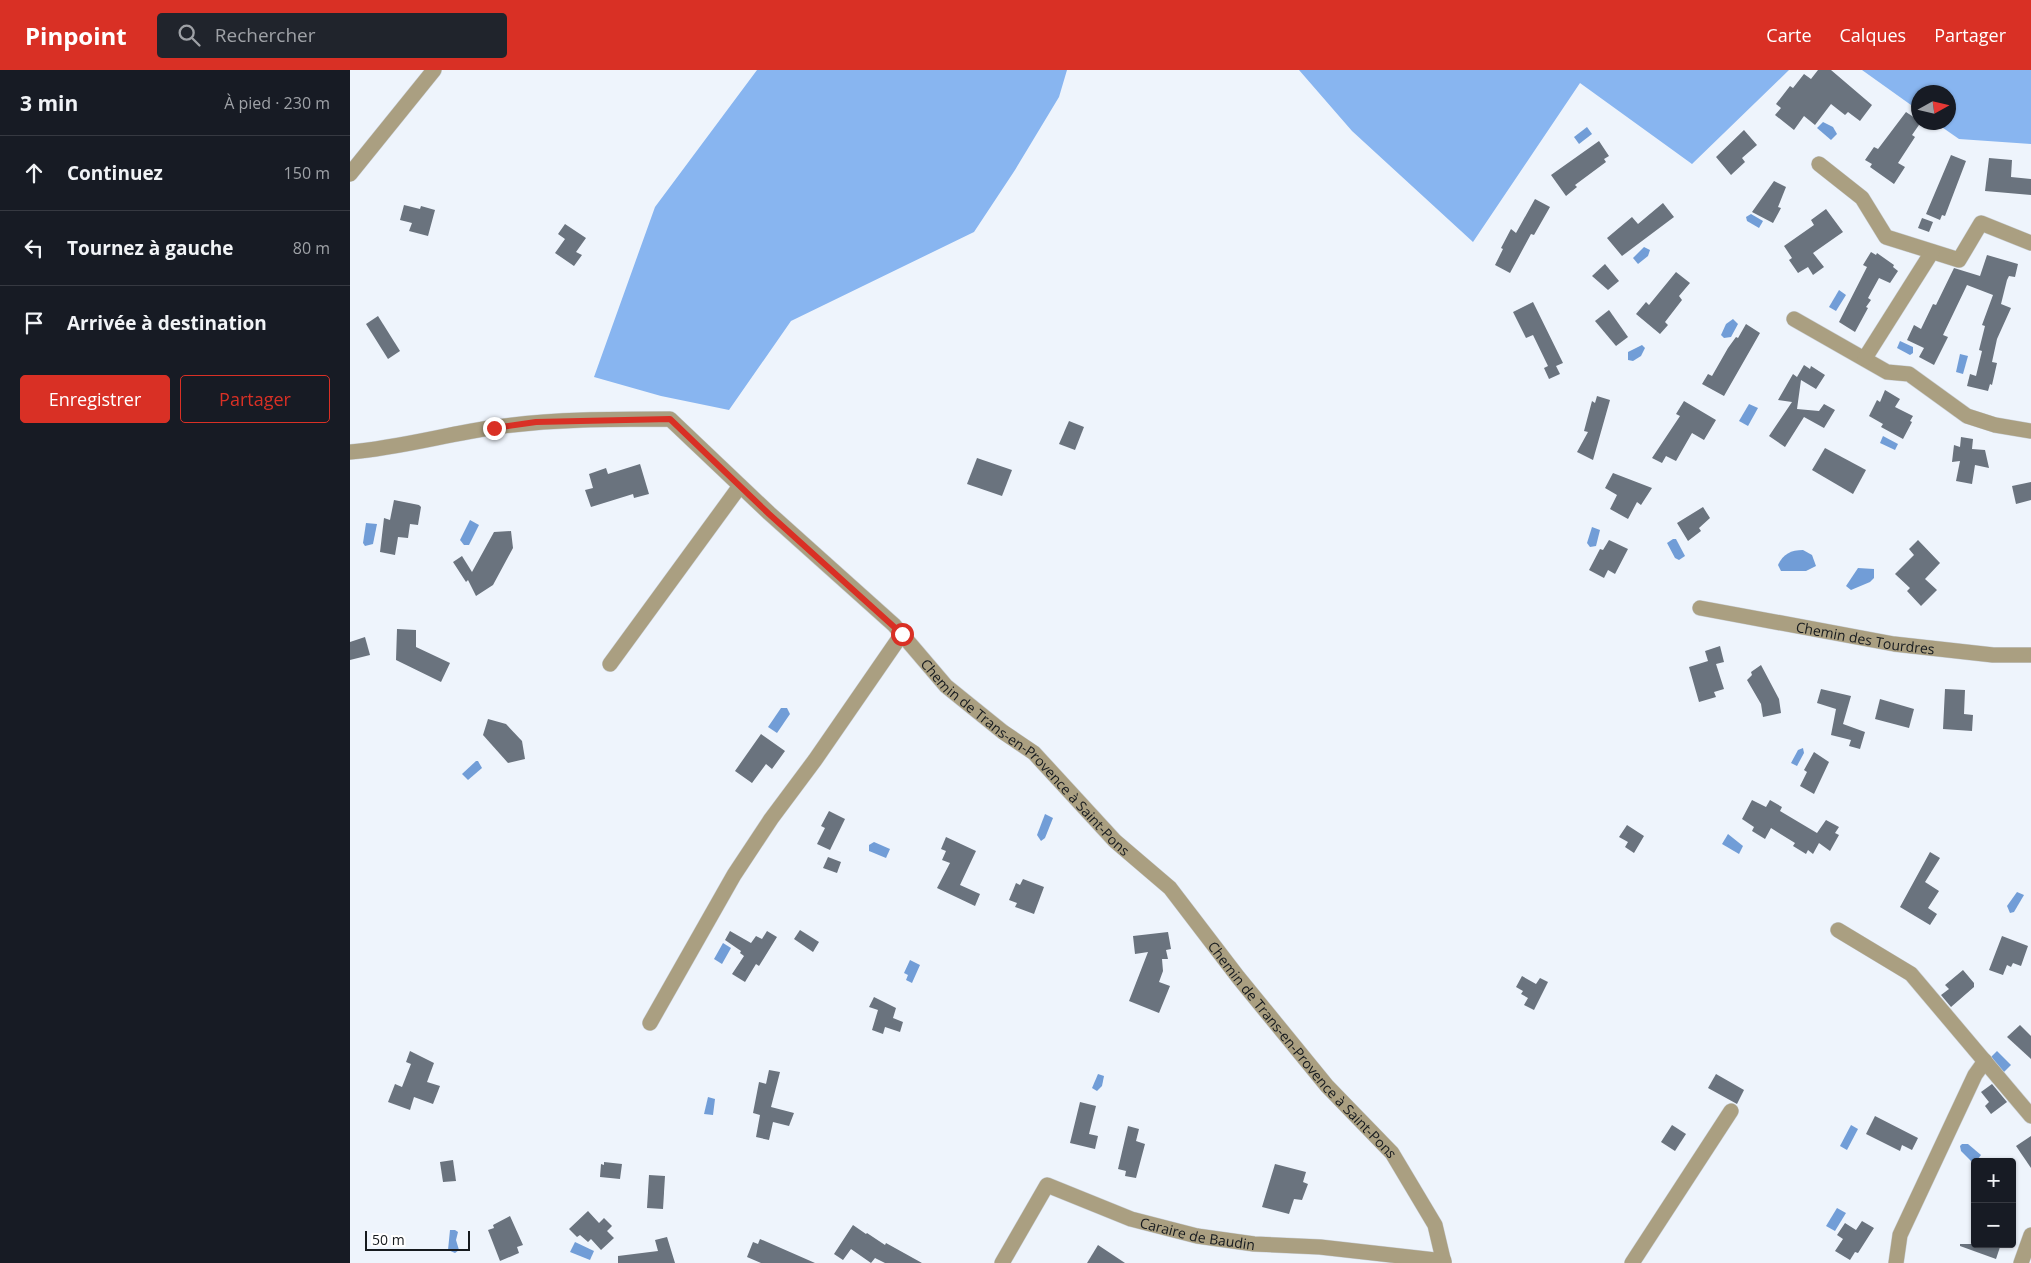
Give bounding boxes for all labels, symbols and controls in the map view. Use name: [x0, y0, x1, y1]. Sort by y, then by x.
search box: [157, 13, 507, 58]
text: Pinpoint: [25, 19, 127, 52]
icon: search: [175, 21, 203, 49]
text: Rechercher: [215, 22, 316, 48]
text: Carte: [1766, 23, 1812, 47]
text: Calques: [1840, 23, 1906, 47]
text: Partager: [1934, 23, 2006, 47]
north arrow: [1911, 85, 1956, 130]
text: 3 min: [20, 89, 78, 117]
text: À pied · 230 m: [224, 92, 330, 114]
icon: ahead: [20, 159, 48, 187]
text: Continuez: [67, 160, 163, 186]
text: 150 m: [284, 162, 330, 184]
icon: left: [20, 234, 48, 262]
text: Tournez à gauche: [67, 235, 233, 261]
text: 80 m: [293, 237, 330, 259]
icon: arrive: [20, 309, 48, 337]
text: Arrivée à destination: [67, 310, 267, 336]
button: Enregistrer: [20, 375, 170, 423]
button: Partager: [180, 375, 330, 423]
route end: [483, 417, 506, 440]
street label: Chemin des Tourdres: [1795, 617, 1936, 658]
route start: [891, 623, 914, 646]
street label: Chemin de Trans-en-Provence à Saint-Pons: [917, 654, 1135, 860]
street label: Chemin de Trans-en-Provence à Saint-Pons: [1204, 937, 1402, 1161]
map controls: [1971, 1158, 2016, 1248]
button: +: [1971, 1158, 2016, 1203]
button: −: [1971, 1203, 2016, 1248]
street label: Caraire de Baudin: [1138, 1212, 1257, 1254]
scale bar: [365, 1228, 470, 1251]
text: 50 m: [372, 1230, 405, 1249]

